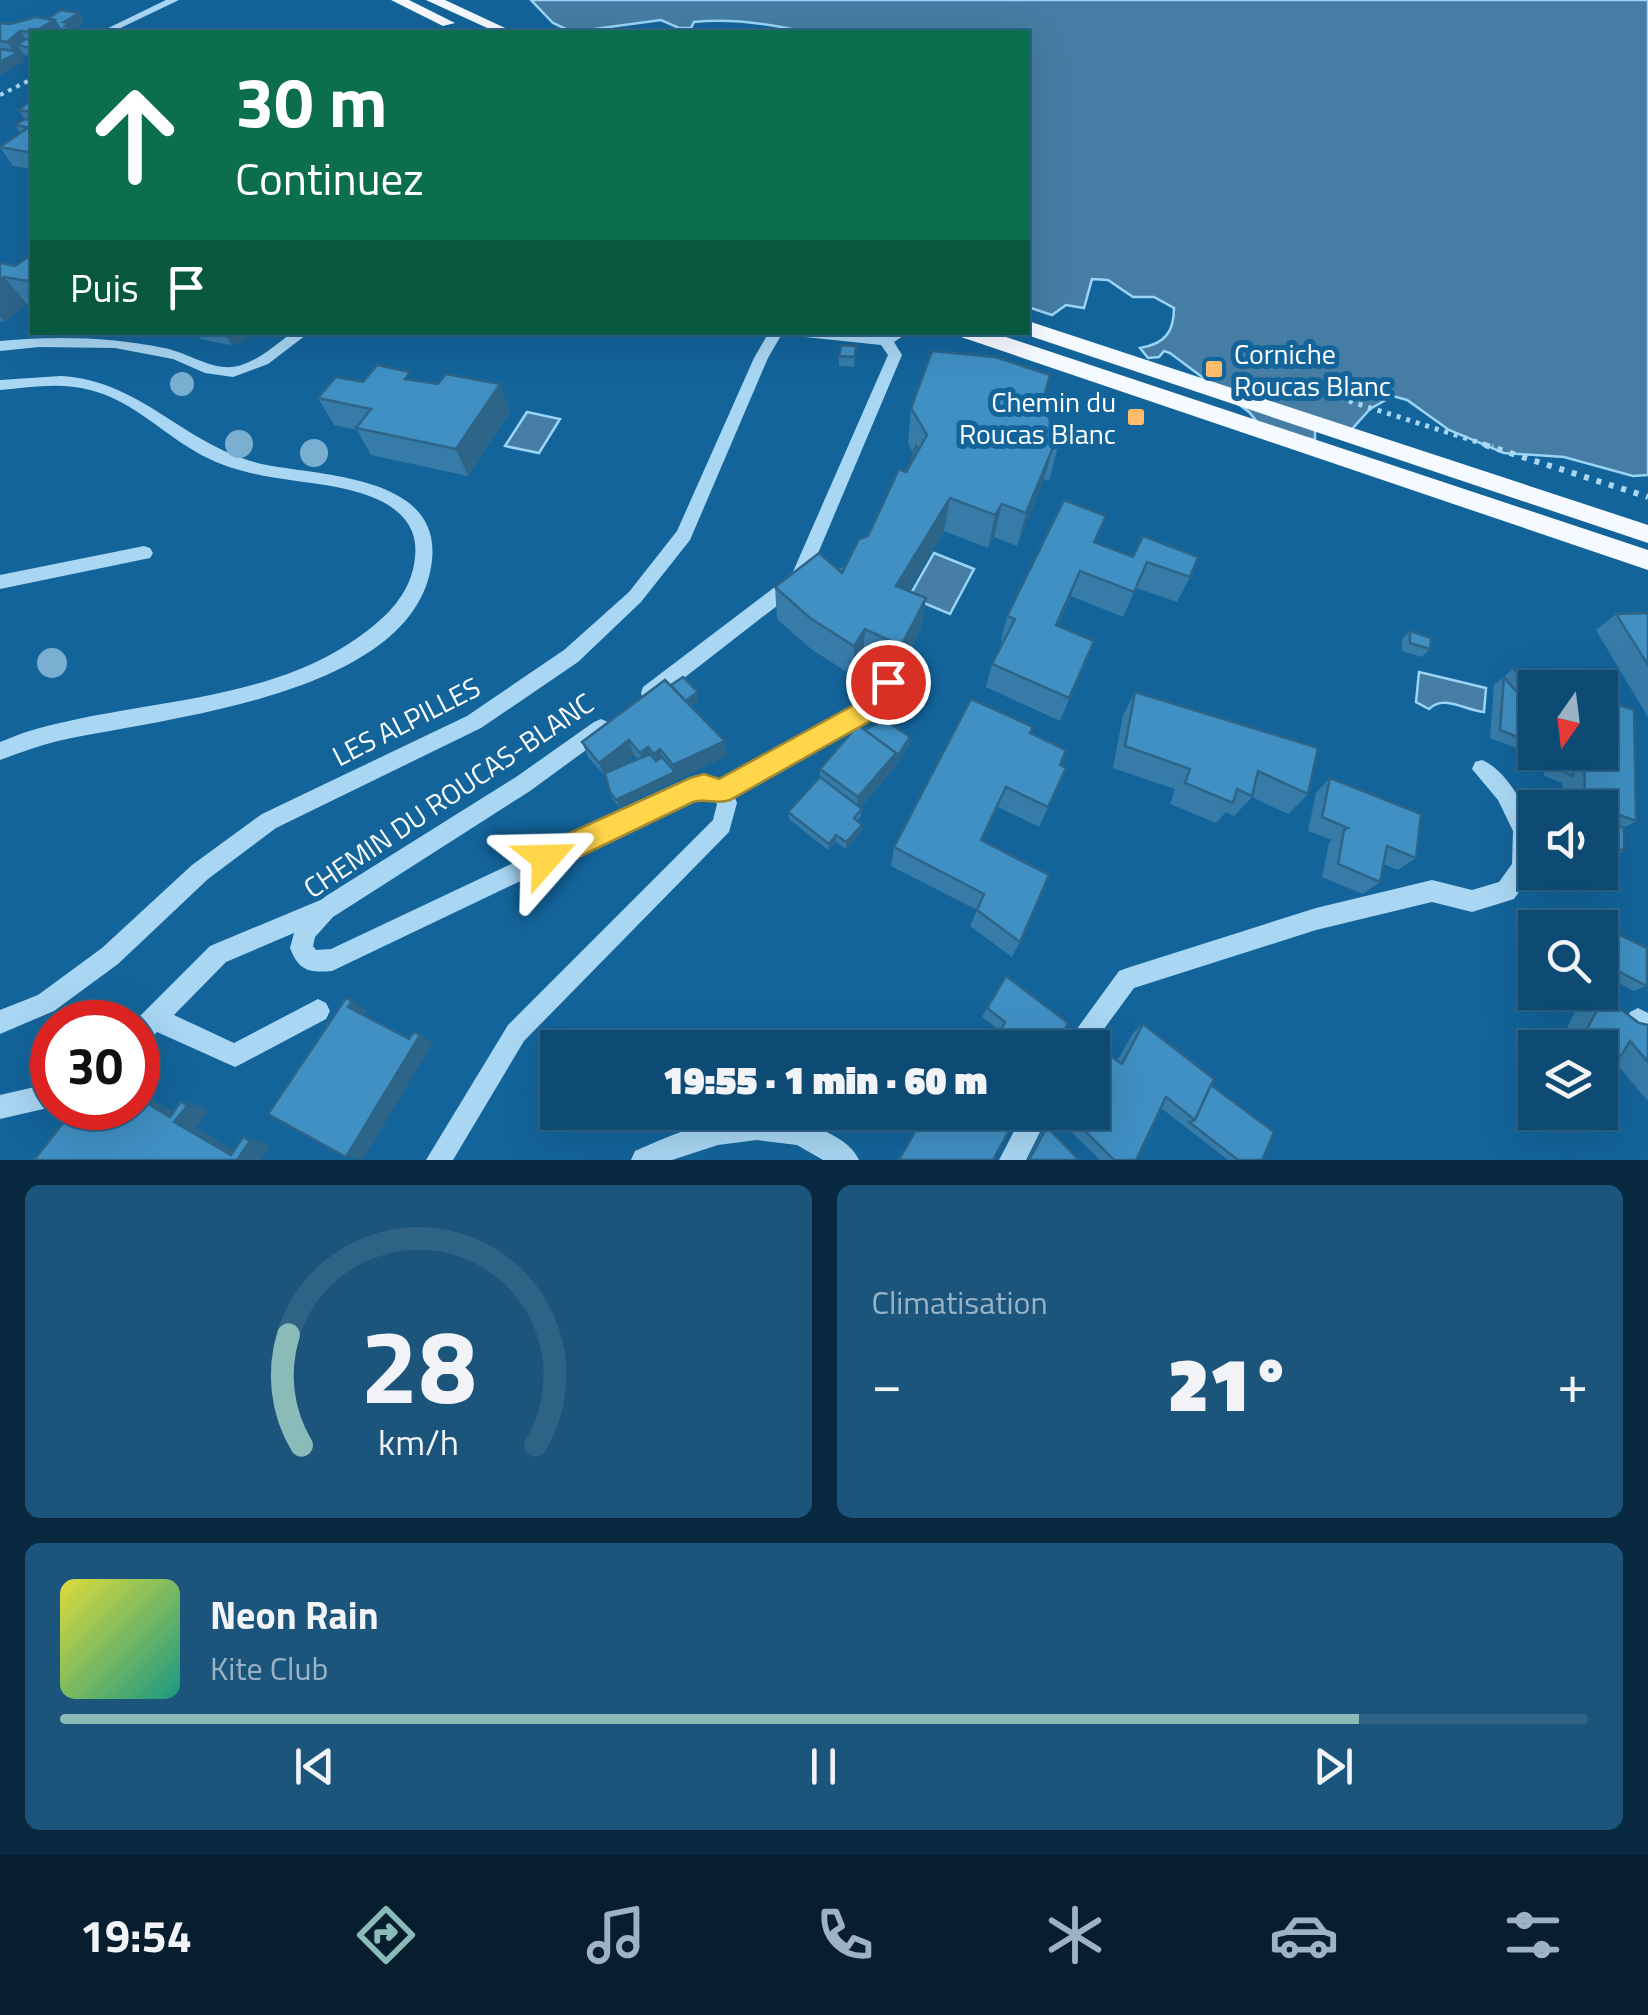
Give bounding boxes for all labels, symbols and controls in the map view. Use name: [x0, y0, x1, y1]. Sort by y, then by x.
text: 30 m: [235, 48, 388, 154]
icon: ahead: [70, 70, 200, 200]
text: Continuez: [235, 144, 424, 212]
text: Puis: [70, 259, 139, 317]
icon: arrive: [159, 260, 214, 315]
place label: Corniche Roucas Blanc: [1234, 332, 1391, 407]
marker: Corniche Roucas Blanc: [1203, 358, 1225, 380]
place label: Chemin du Roucas Blanc: [959, 380, 1116, 455]
marker: Chemin du Roucas Blanc: [1125, 406, 1147, 428]
pin: [846, 640, 931, 725]
icon: arrive: [861, 655, 916, 710]
street label: LES ALPILLES: [324, 665, 488, 777]
north arrow: [1518, 670, 1618, 770]
map controls: [1518, 670, 1618, 1130]
street label: CHEMIN DU ROUCAS-BLANC: [294, 682, 602, 908]
button: sound: [1518, 790, 1618, 890]
position arrow: [494, 806, 598, 910]
button: search: [1518, 910, 1618, 1010]
speed limit sign: 30: [30, 1000, 160, 1130]
button: layers: [1518, 1030, 1618, 1130]
text: 19:55 · 1 min · 60 m: [663, 1051, 987, 1109]
text: Climatisation: [872, 1278, 1048, 1326]
text: 28: [360, 1285, 476, 1443]
text: 21°: [1168, 1326, 1292, 1440]
text: −: [872, 1341, 902, 1424]
text: +: [1557, 1341, 1588, 1424]
text: km/h: [378, 1414, 459, 1469]
text: Neon Rain: [210, 1586, 379, 1644]
text: Kite Club: [210, 1644, 328, 1692]
icon: previous: [287, 1739, 342, 1794]
icon: pause: [796, 1739, 851, 1794]
icon: next: [1306, 1739, 1361, 1794]
icon: directions: [351, 1900, 421, 1970]
icon: music: [581, 1900, 651, 1970]
icon: phone: [810, 1900, 880, 1970]
icon: climate: [1040, 1900, 1110, 1970]
icon: car: [1269, 1900, 1339, 1970]
icon: filters: [1498, 1900, 1568, 1970]
text: 19:54: [80, 1901, 192, 1969]

